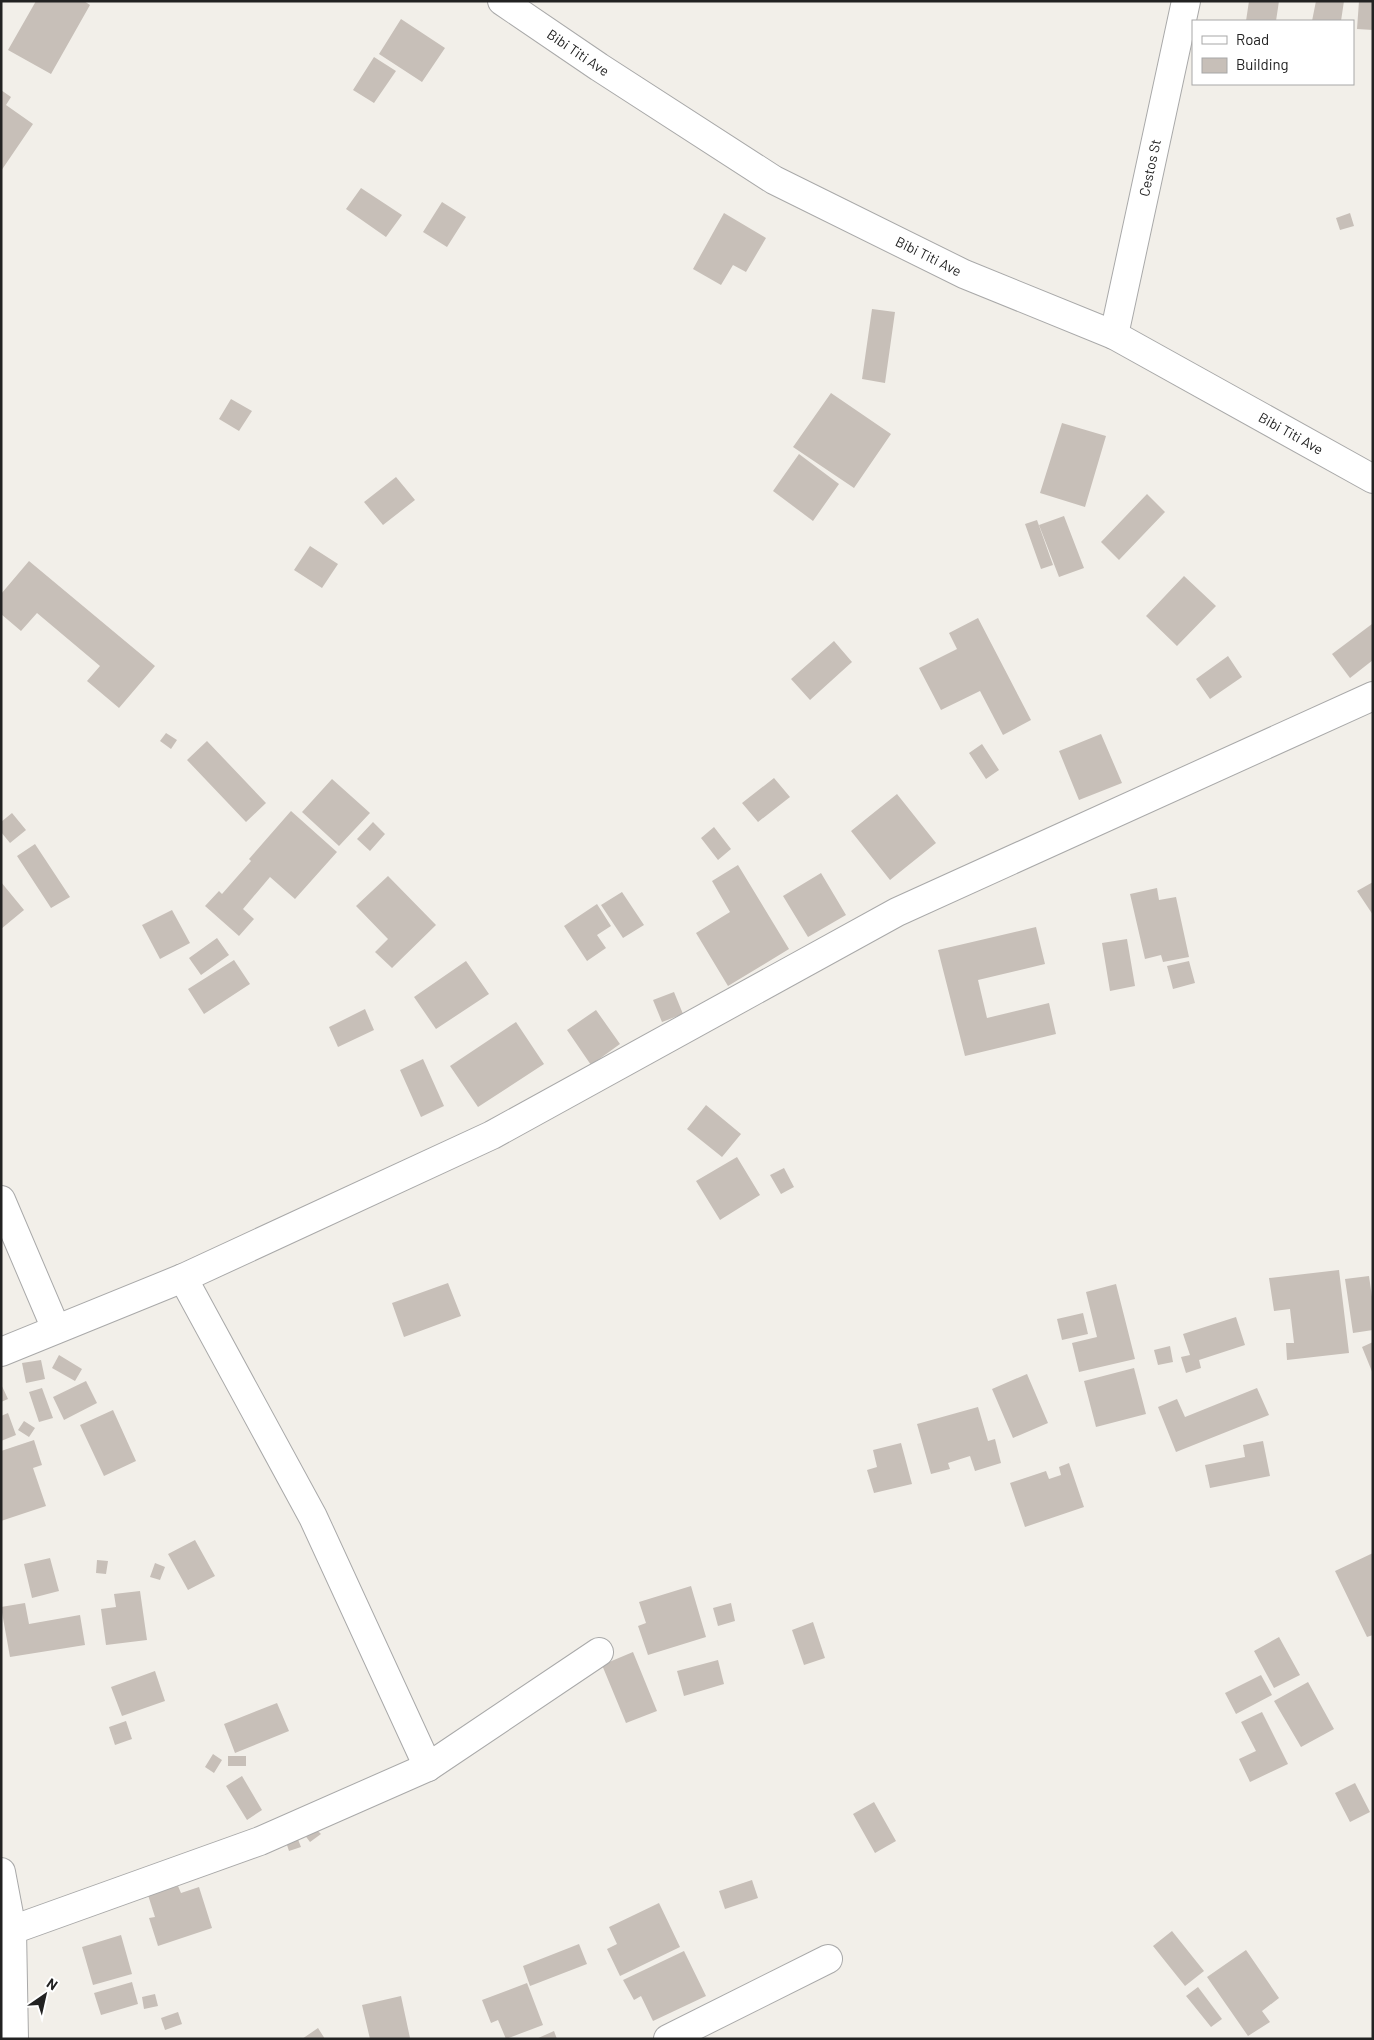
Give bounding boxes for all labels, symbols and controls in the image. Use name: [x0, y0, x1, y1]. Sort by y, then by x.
legend: [1192, 20, 1354, 85]
street label: Bibi Titi Ave: [544, 25, 613, 79]
text: Road: [1236, 30, 1269, 48]
text: Building: [1236, 55, 1289, 73]
street label: Cestos St: [1135, 138, 1164, 198]
street label: Bibi Titi Ave: [893, 233, 964, 279]
street label: Bibi Titi Ave: [1256, 408, 1326, 458]
north arrow: [20, 1970, 70, 2020]
text: N: [44, 1974, 61, 1993]

